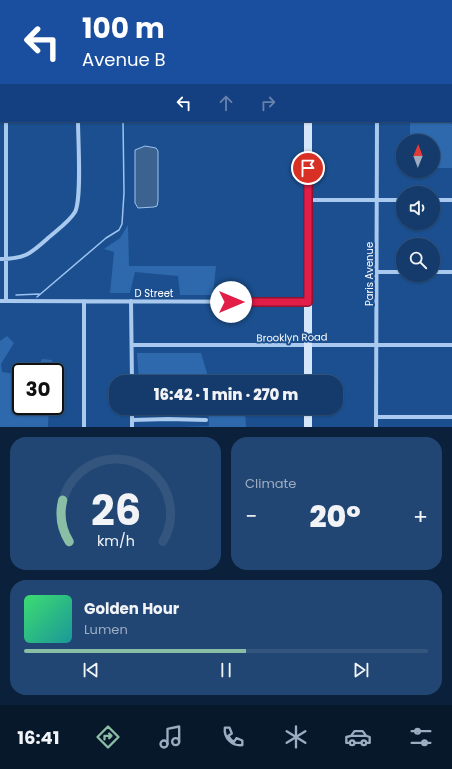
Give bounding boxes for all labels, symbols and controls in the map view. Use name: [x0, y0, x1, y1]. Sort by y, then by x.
text: 100 m: [82, 9, 165, 48]
icon: left: [16, 16, 68, 68]
text: Avenue B: [82, 47, 165, 72]
icon: left: [173, 92, 195, 114]
icon: ahead: [215, 92, 237, 114]
icon: right: [257, 92, 279, 114]
north arrow: [396, 134, 440, 178]
map controls: [396, 134, 440, 282]
pin: [291, 151, 325, 185]
icon: arrive: [297, 157, 319, 179]
button: sound: [396, 186, 440, 230]
button: search: [396, 238, 440, 282]
street label: Paris Avenue: [362, 242, 377, 306]
position arrow: [210, 281, 252, 323]
street label: D Street: [134, 286, 174, 301]
street label: Brooklyn Road: [256, 329, 328, 346]
speed limit sign: 30: [12, 363, 64, 415]
text: 16:42 · 1 min · 270 m: [154, 384, 298, 405]
text: Climate: [245, 474, 296, 493]
text: 26: [90, 480, 141, 539]
text: 20°: [309, 495, 361, 538]
text: −: [245, 501, 257, 532]
text: +: [413, 501, 428, 532]
text: km/h: [96, 530, 135, 550]
text: Golden Hour: [84, 598, 179, 619]
text: Lumen: [84, 620, 128, 639]
icon: previous: [80, 659, 102, 681]
icon: pause: [215, 659, 237, 681]
icon: next: [350, 659, 372, 681]
icon: directions: [94, 723, 122, 751]
icon: music: [157, 723, 185, 751]
icon: phone: [219, 723, 247, 751]
icon: climate: [282, 723, 310, 751]
icon: car: [344, 723, 372, 751]
icon: filters: [407, 723, 435, 751]
text: 16:41: [17, 725, 60, 750]

